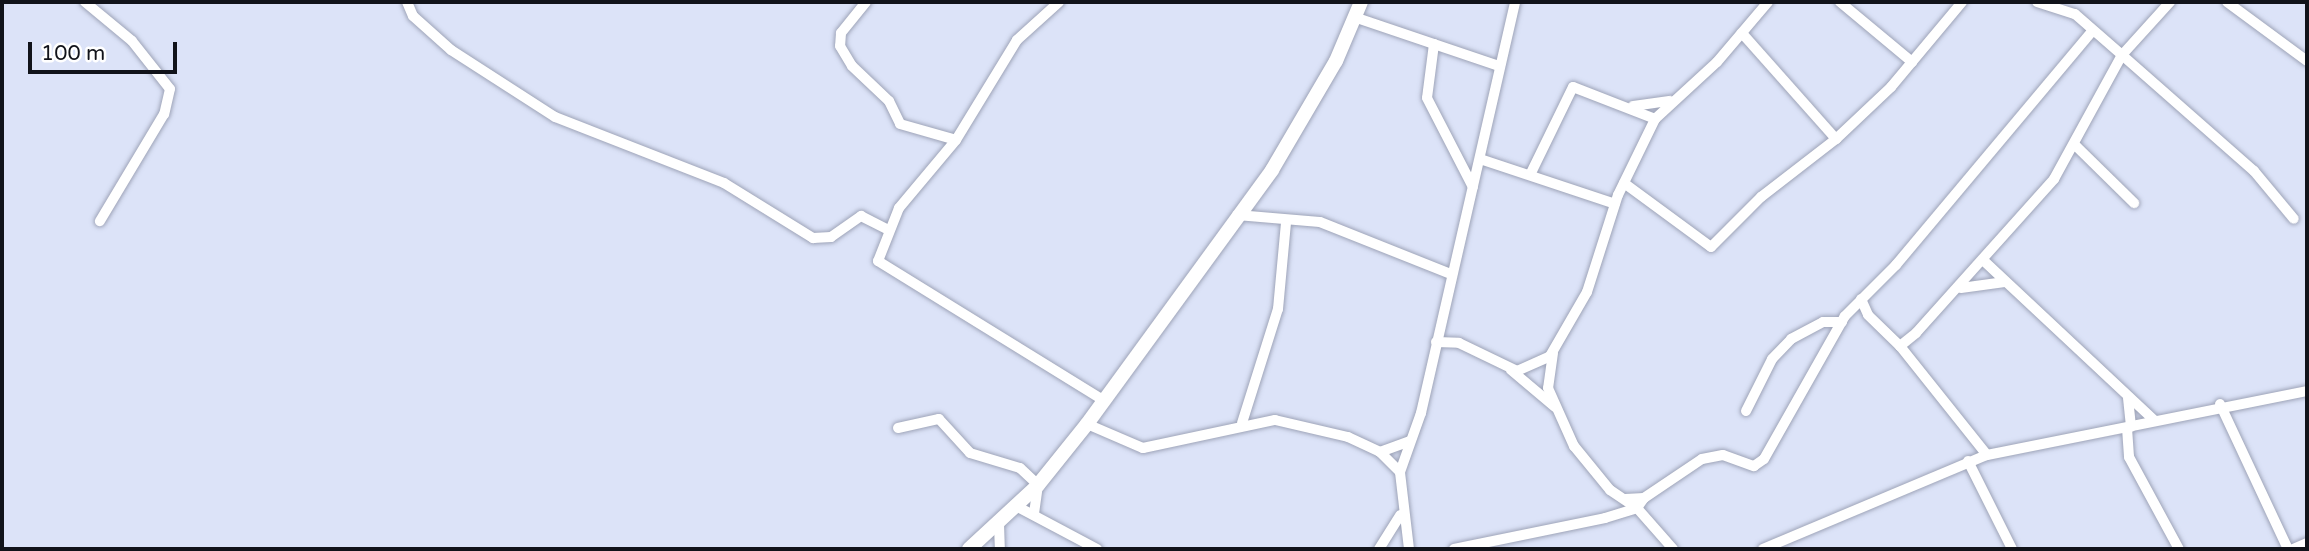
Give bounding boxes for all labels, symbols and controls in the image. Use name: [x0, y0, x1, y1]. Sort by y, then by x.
scale bar: [32, 28, 180, 72]
text: 100 m: [41, 41, 105, 66]

